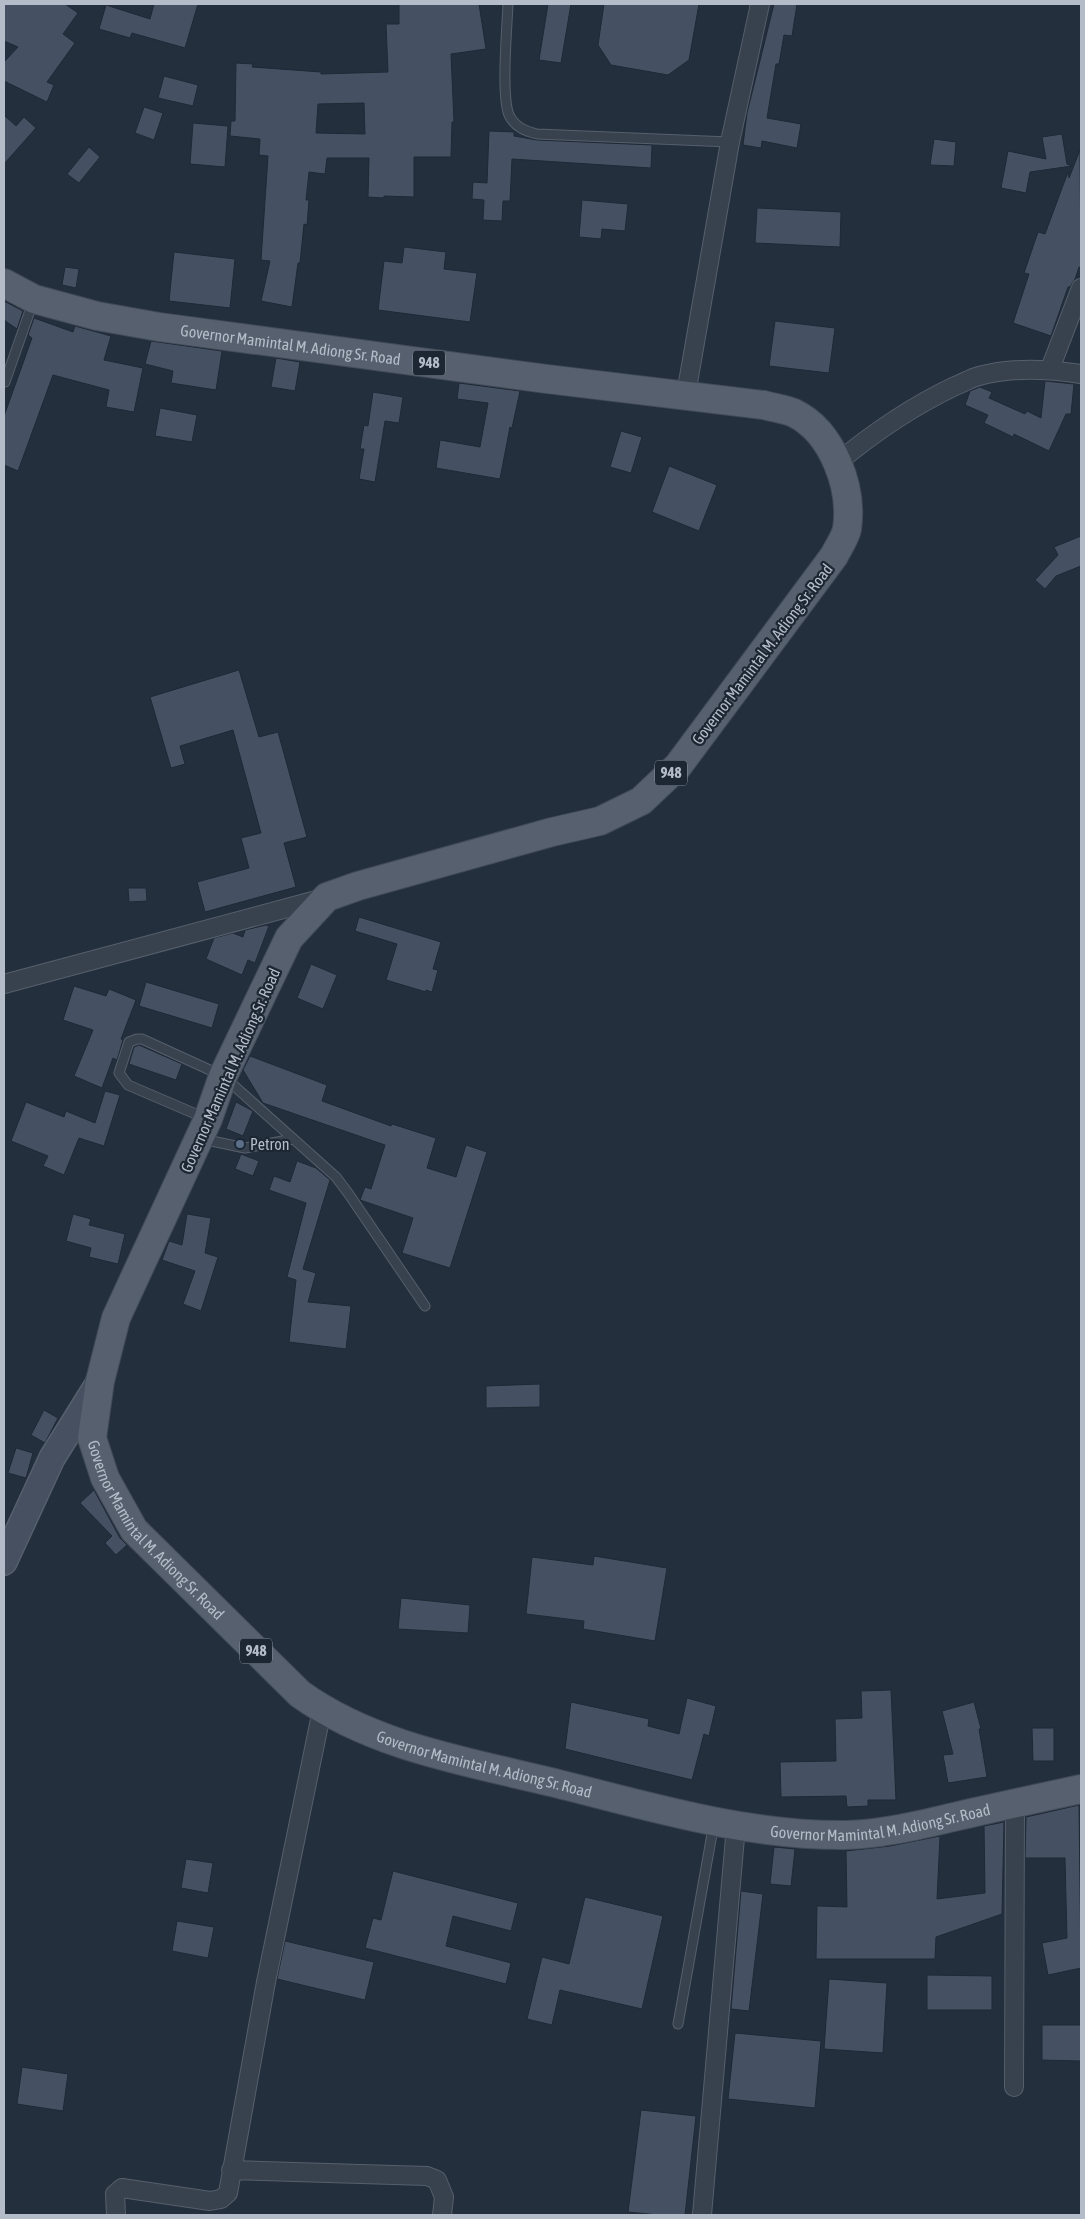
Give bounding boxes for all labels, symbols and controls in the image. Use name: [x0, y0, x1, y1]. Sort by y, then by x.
street label: Governor Mamintal M. Adiong Sr. Road: [179, 321, 402, 368]
road number: 948: [413, 350, 445, 376]
street label: Governor Mamintal M. Adiong Sr. Road: [688, 560, 837, 749]
road number: 948: [655, 760, 687, 786]
street label: Governor Mamintal M. Adiong Sr. Road: [177, 965, 284, 1175]
place label: Petron: [250, 1135, 290, 1153]
marker: Petron: [234, 1138, 246, 1150]
street label: Governor Mamintal M. Adiong Sr. Road: [84, 1438, 228, 1623]
road number: 948: [240, 1638, 272, 1664]
street label: Governor Mamintal M. Adiong Sr. Road: [374, 1727, 594, 1801]
street label: Governor Mamintal M. Adiong Sr. Road: [769, 1800, 992, 1844]

